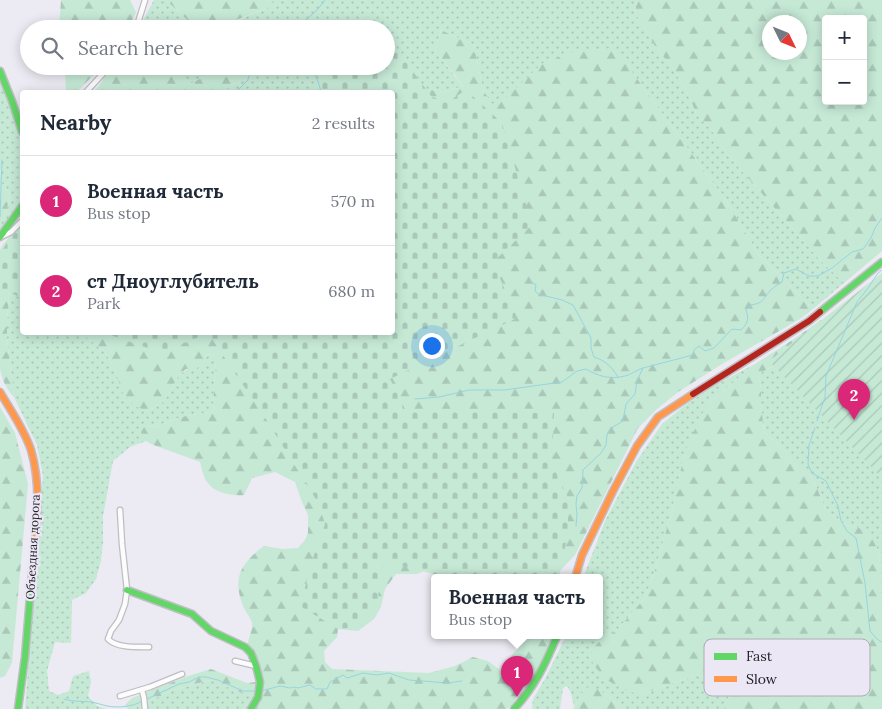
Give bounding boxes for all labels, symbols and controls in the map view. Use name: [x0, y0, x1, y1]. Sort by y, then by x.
north arrow: [762, 15, 807, 60]
map controls: [822, 15, 867, 105]
button: +: [822, 15, 867, 60]
search box: [20, 20, 395, 75]
icon: search: [38, 34, 66, 62]
text: Search here: [78, 36, 184, 60]
button: −: [822, 60, 867, 105]
text: Nearby: [40, 109, 111, 136]
text: 2 results: [312, 113, 375, 133]
text: Военная часть: [87, 179, 224, 203]
text: 1: [53, 191, 59, 211]
text: 570 m: [330, 191, 375, 211]
text: Bus stop: [87, 203, 151, 223]
text: ст Дноуглубитель: [87, 269, 259, 293]
text: 2: [52, 281, 60, 301]
text: 680 m: [328, 281, 375, 301]
text: Park: [87, 293, 120, 313]
your location: [419, 333, 445, 359]
pin: 2: [838, 379, 870, 420]
street label: Объездная дорога: [22, 494, 43, 600]
popup: [431, 574, 603, 639]
text: Военная часть: [449, 585, 585, 609]
text: Bus stop: [449, 609, 512, 629]
legend: [704, 639, 870, 696]
text: Fast: [746, 647, 773, 665]
pin: 1: [501, 656, 533, 697]
text: Slow: [746, 670, 778, 688]

